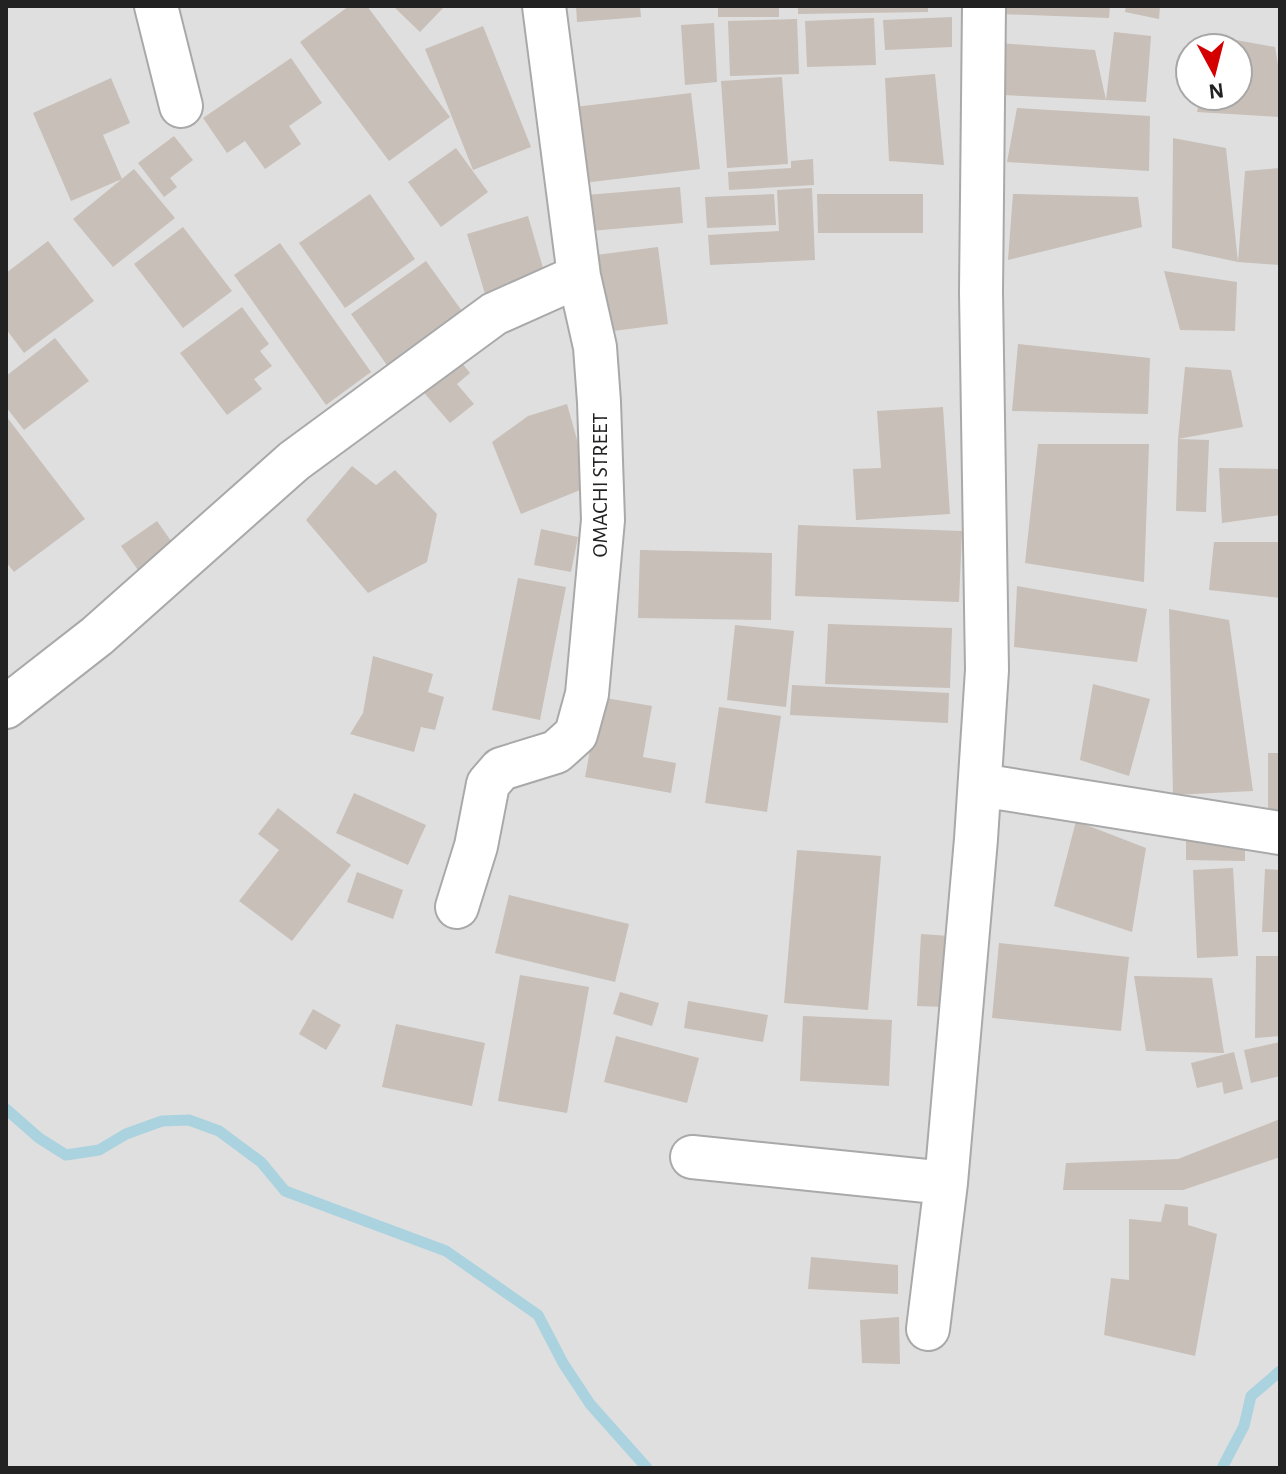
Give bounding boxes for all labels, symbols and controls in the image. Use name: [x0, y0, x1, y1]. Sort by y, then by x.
north arrow: [1174, 32, 1254, 112]
text: N: [1207, 79, 1225, 103]
street label: OMACHI STREET: [589, 412, 611, 557]

